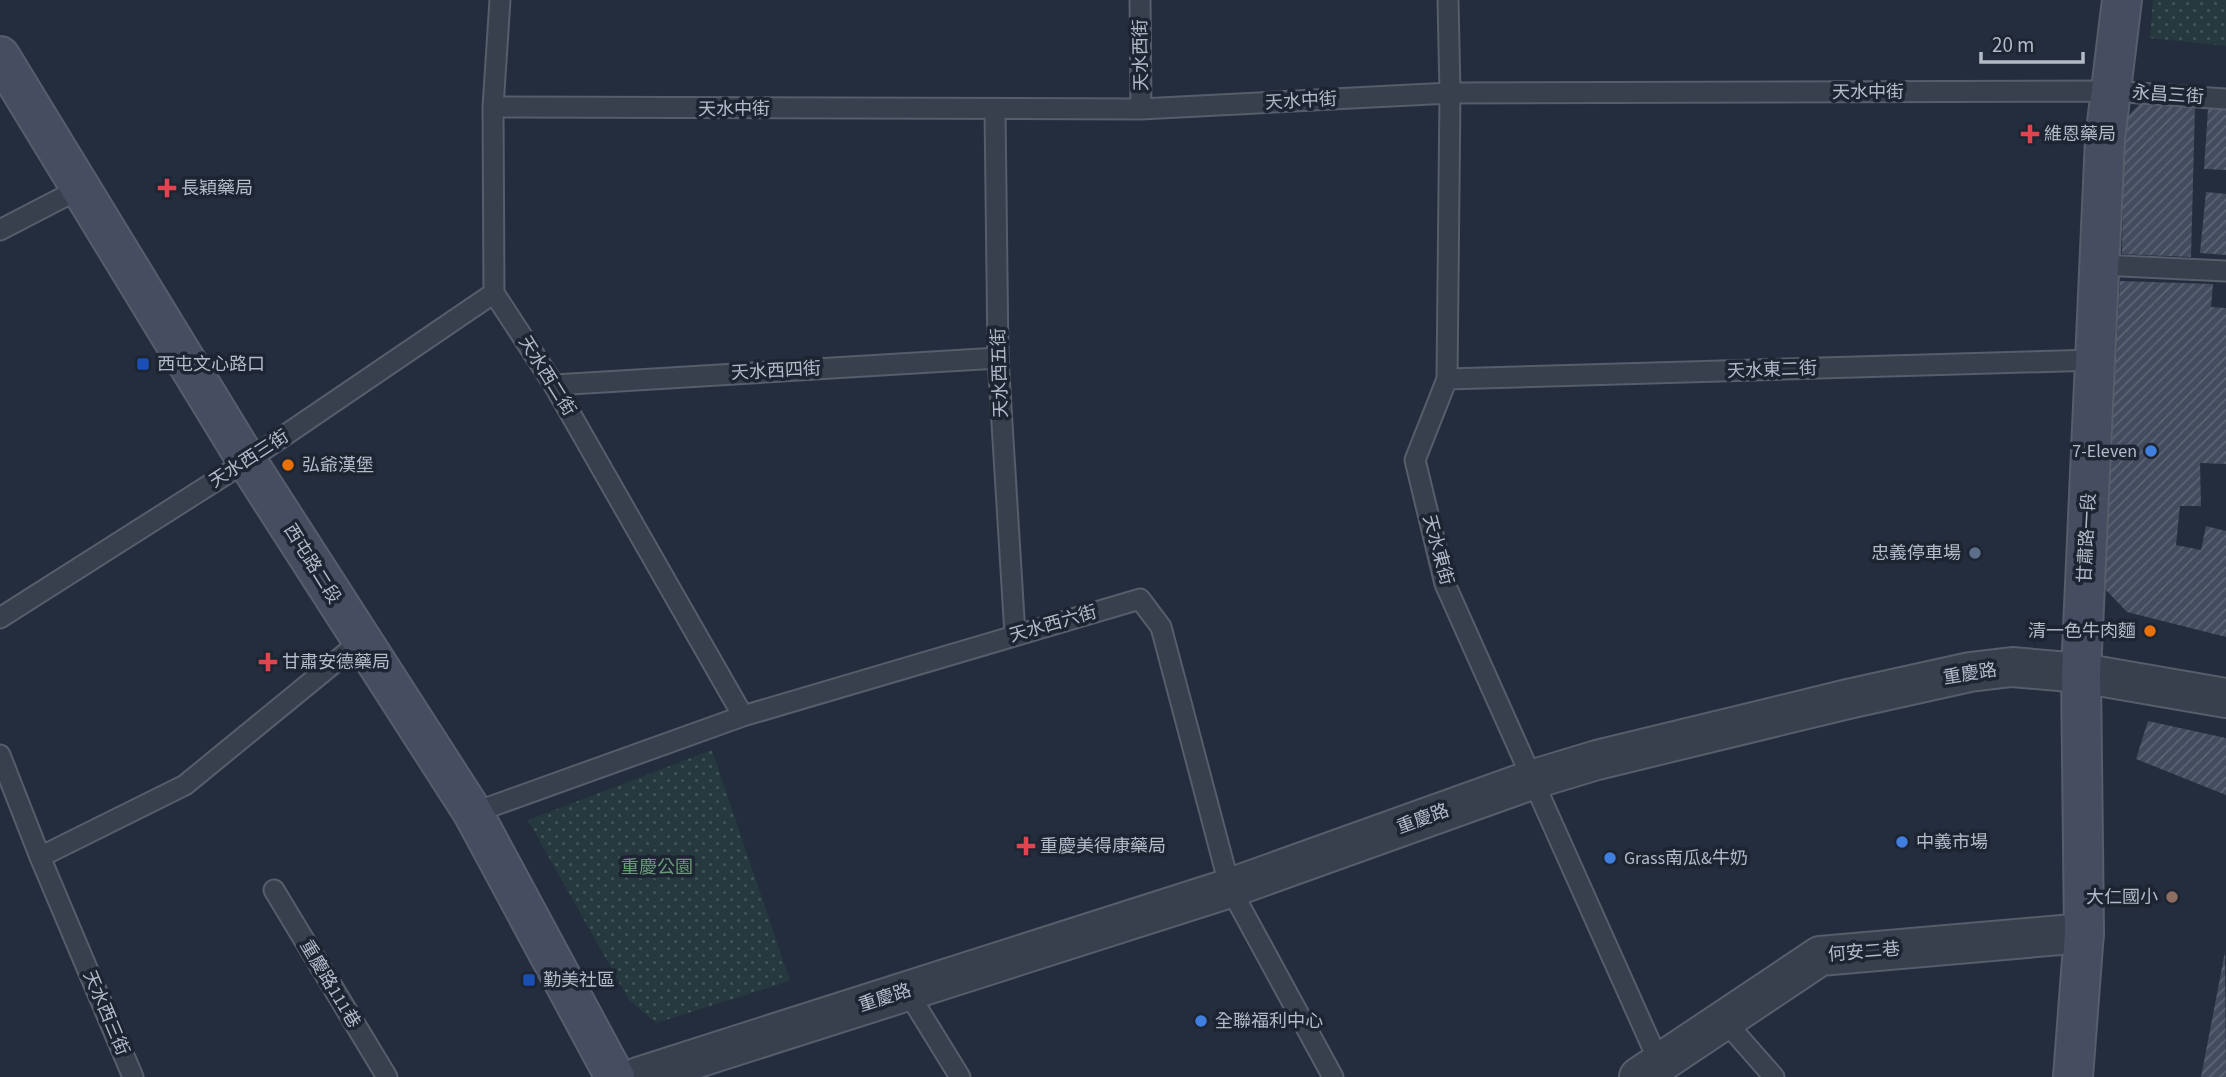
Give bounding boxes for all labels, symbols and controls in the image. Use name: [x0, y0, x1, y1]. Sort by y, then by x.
street label: 天水西街: [1128, 19, 1154, 91]
scale bar: [1981, 21, 2082, 65]
text: 20 m: [1992, 30, 2034, 60]
street label: 天水中街: [1832, 80, 1904, 105]
street label: 永昌三街: [2131, 80, 2205, 110]
street label: 天水中街: [1264, 87, 1338, 115]
street label: 天水中街: [698, 97, 770, 122]
place label: 維恩藥局: [2044, 122, 2116, 147]
marker: 維恩藥局: [2022, 126, 2038, 142]
place label: 長穎藥局: [181, 176, 253, 201]
marker: 長穎藥局: [159, 180, 175, 196]
street label: 天水西五街: [986, 328, 1014, 418]
street label: 天水西二街: [513, 331, 581, 421]
place label: 西屯文心路口: [157, 352, 265, 377]
marker: 西屯文心路口: [135, 356, 151, 372]
street label: 天水西四街: [730, 356, 822, 386]
street label: 天水東二街: [1727, 356, 1817, 384]
street label: 天水西三街: [204, 424, 294, 494]
place label: 7-Eleven: [2072, 439, 2137, 464]
marker: 7-Eleven: [2143, 443, 2159, 459]
place label: 弘爺漢堡: [302, 453, 374, 478]
marker: 弘爺漢堡: [280, 457, 296, 473]
street label: 甘肅路一段: [2072, 492, 2102, 584]
street label: 天水東街: [1417, 512, 1459, 588]
street label: 西屯路二段: [278, 519, 346, 609]
place label: 忠義停車場: [1871, 541, 1961, 566]
marker: 忠義停車場: [1967, 545, 1983, 561]
street label: 天水西六街: [1006, 600, 1100, 648]
place label: 清一色牛肉麵: [2028, 619, 2136, 644]
marker: 清一色牛肉麵: [2142, 623, 2158, 639]
place label: 甘肅安德藥局: [282, 650, 390, 675]
marker: 甘肅安德藥局: [260, 654, 276, 670]
street label: 重慶路: [1941, 657, 1999, 691]
street label: 重慶路: [1393, 798, 1453, 840]
place label: 中義市場: [1916, 830, 1988, 855]
place label: 重慶美得康藥局: [1040, 834, 1166, 859]
marker: 中義市場: [1894, 834, 1910, 850]
marker: 重慶美得康藥局: [1018, 838, 1034, 854]
place label: Grass南瓜&牛奶: [1624, 846, 1748, 871]
marker: Grass南瓜&牛奶: [1602, 850, 1618, 866]
park label: 重慶公園: [621, 855, 693, 880]
place label: 大仁國小: [2086, 885, 2158, 910]
marker: 大仁國小: [2164, 889, 2180, 905]
street label: 重慶路111巷: [294, 935, 366, 1033]
street label: 何安二巷: [1827, 936, 1901, 968]
street label: 天水西三街: [77, 967, 135, 1059]
place label: 勤美社區: [543, 968, 615, 993]
marker: 勤美社區: [521, 972, 537, 988]
street label: 重慶路: [855, 978, 915, 1018]
place label: 全聯福利中心: [1215, 1009, 1323, 1034]
marker: 全聯福利中心: [1193, 1013, 1209, 1029]

